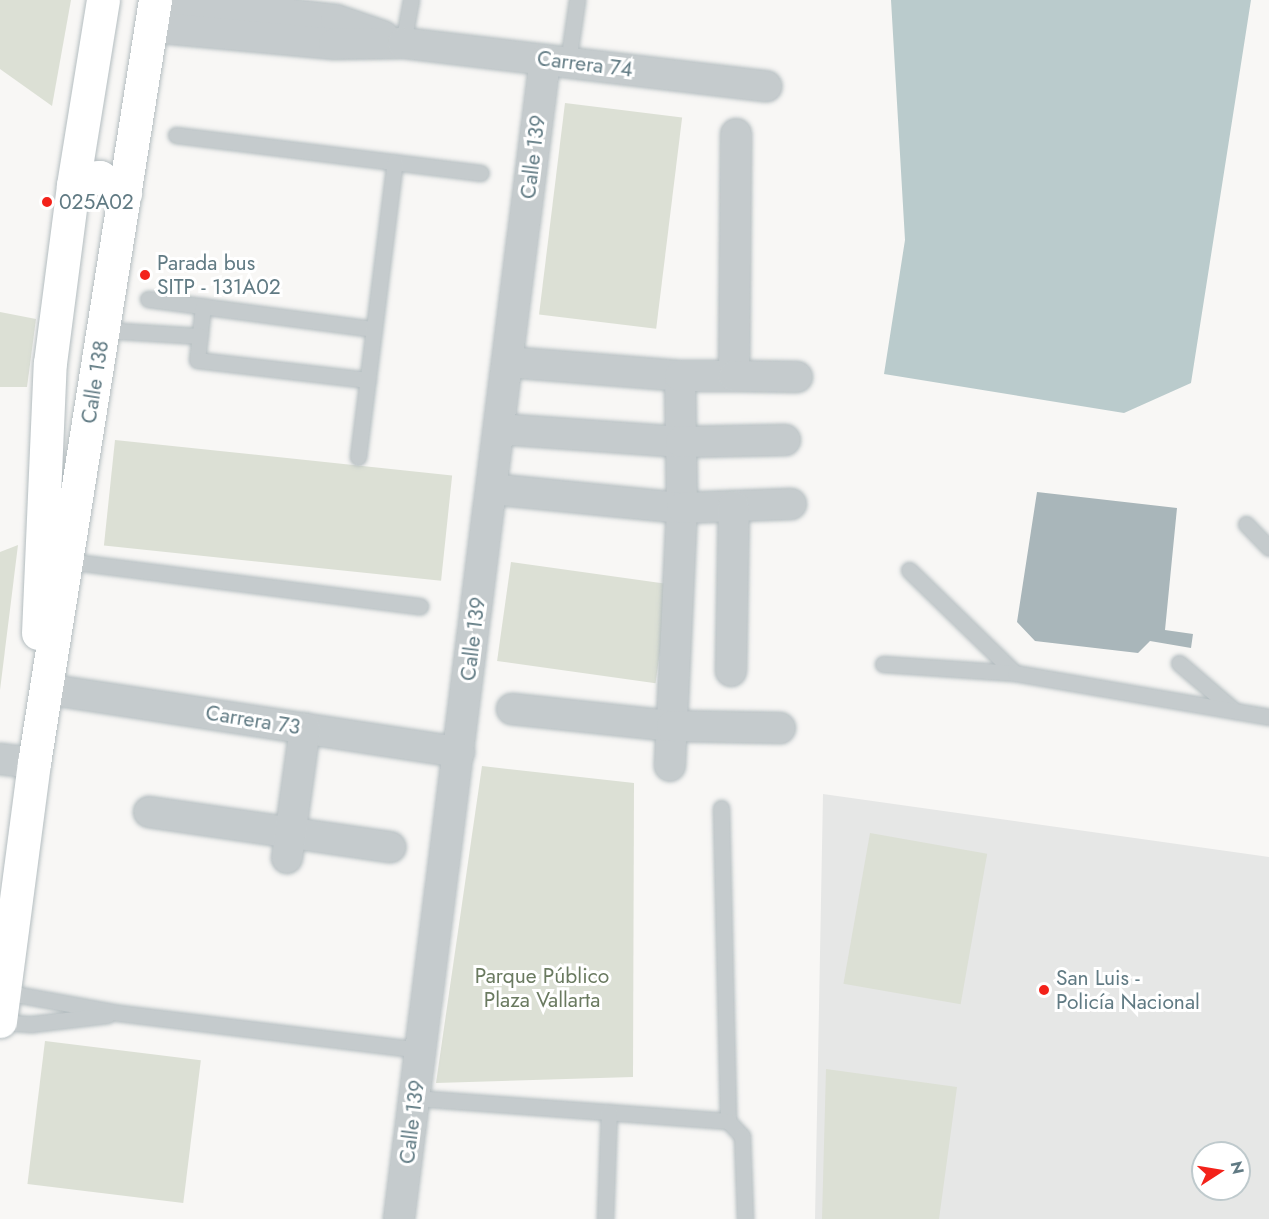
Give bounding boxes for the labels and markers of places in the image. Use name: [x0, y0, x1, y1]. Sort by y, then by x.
place label: 025A02: [59, 189, 134, 215]
marker: 025A02: [40, 195, 54, 209]
place label: Parada bus SITP - 131A02: [157, 250, 281, 300]
marker: Parada bus SITP - 131A02: [138, 268, 152, 282]
place label: San Luis - Policía Nacional: [1056, 965, 1200, 1015]
marker: San Luis - Policía Nacional: [1037, 983, 1051, 997]

